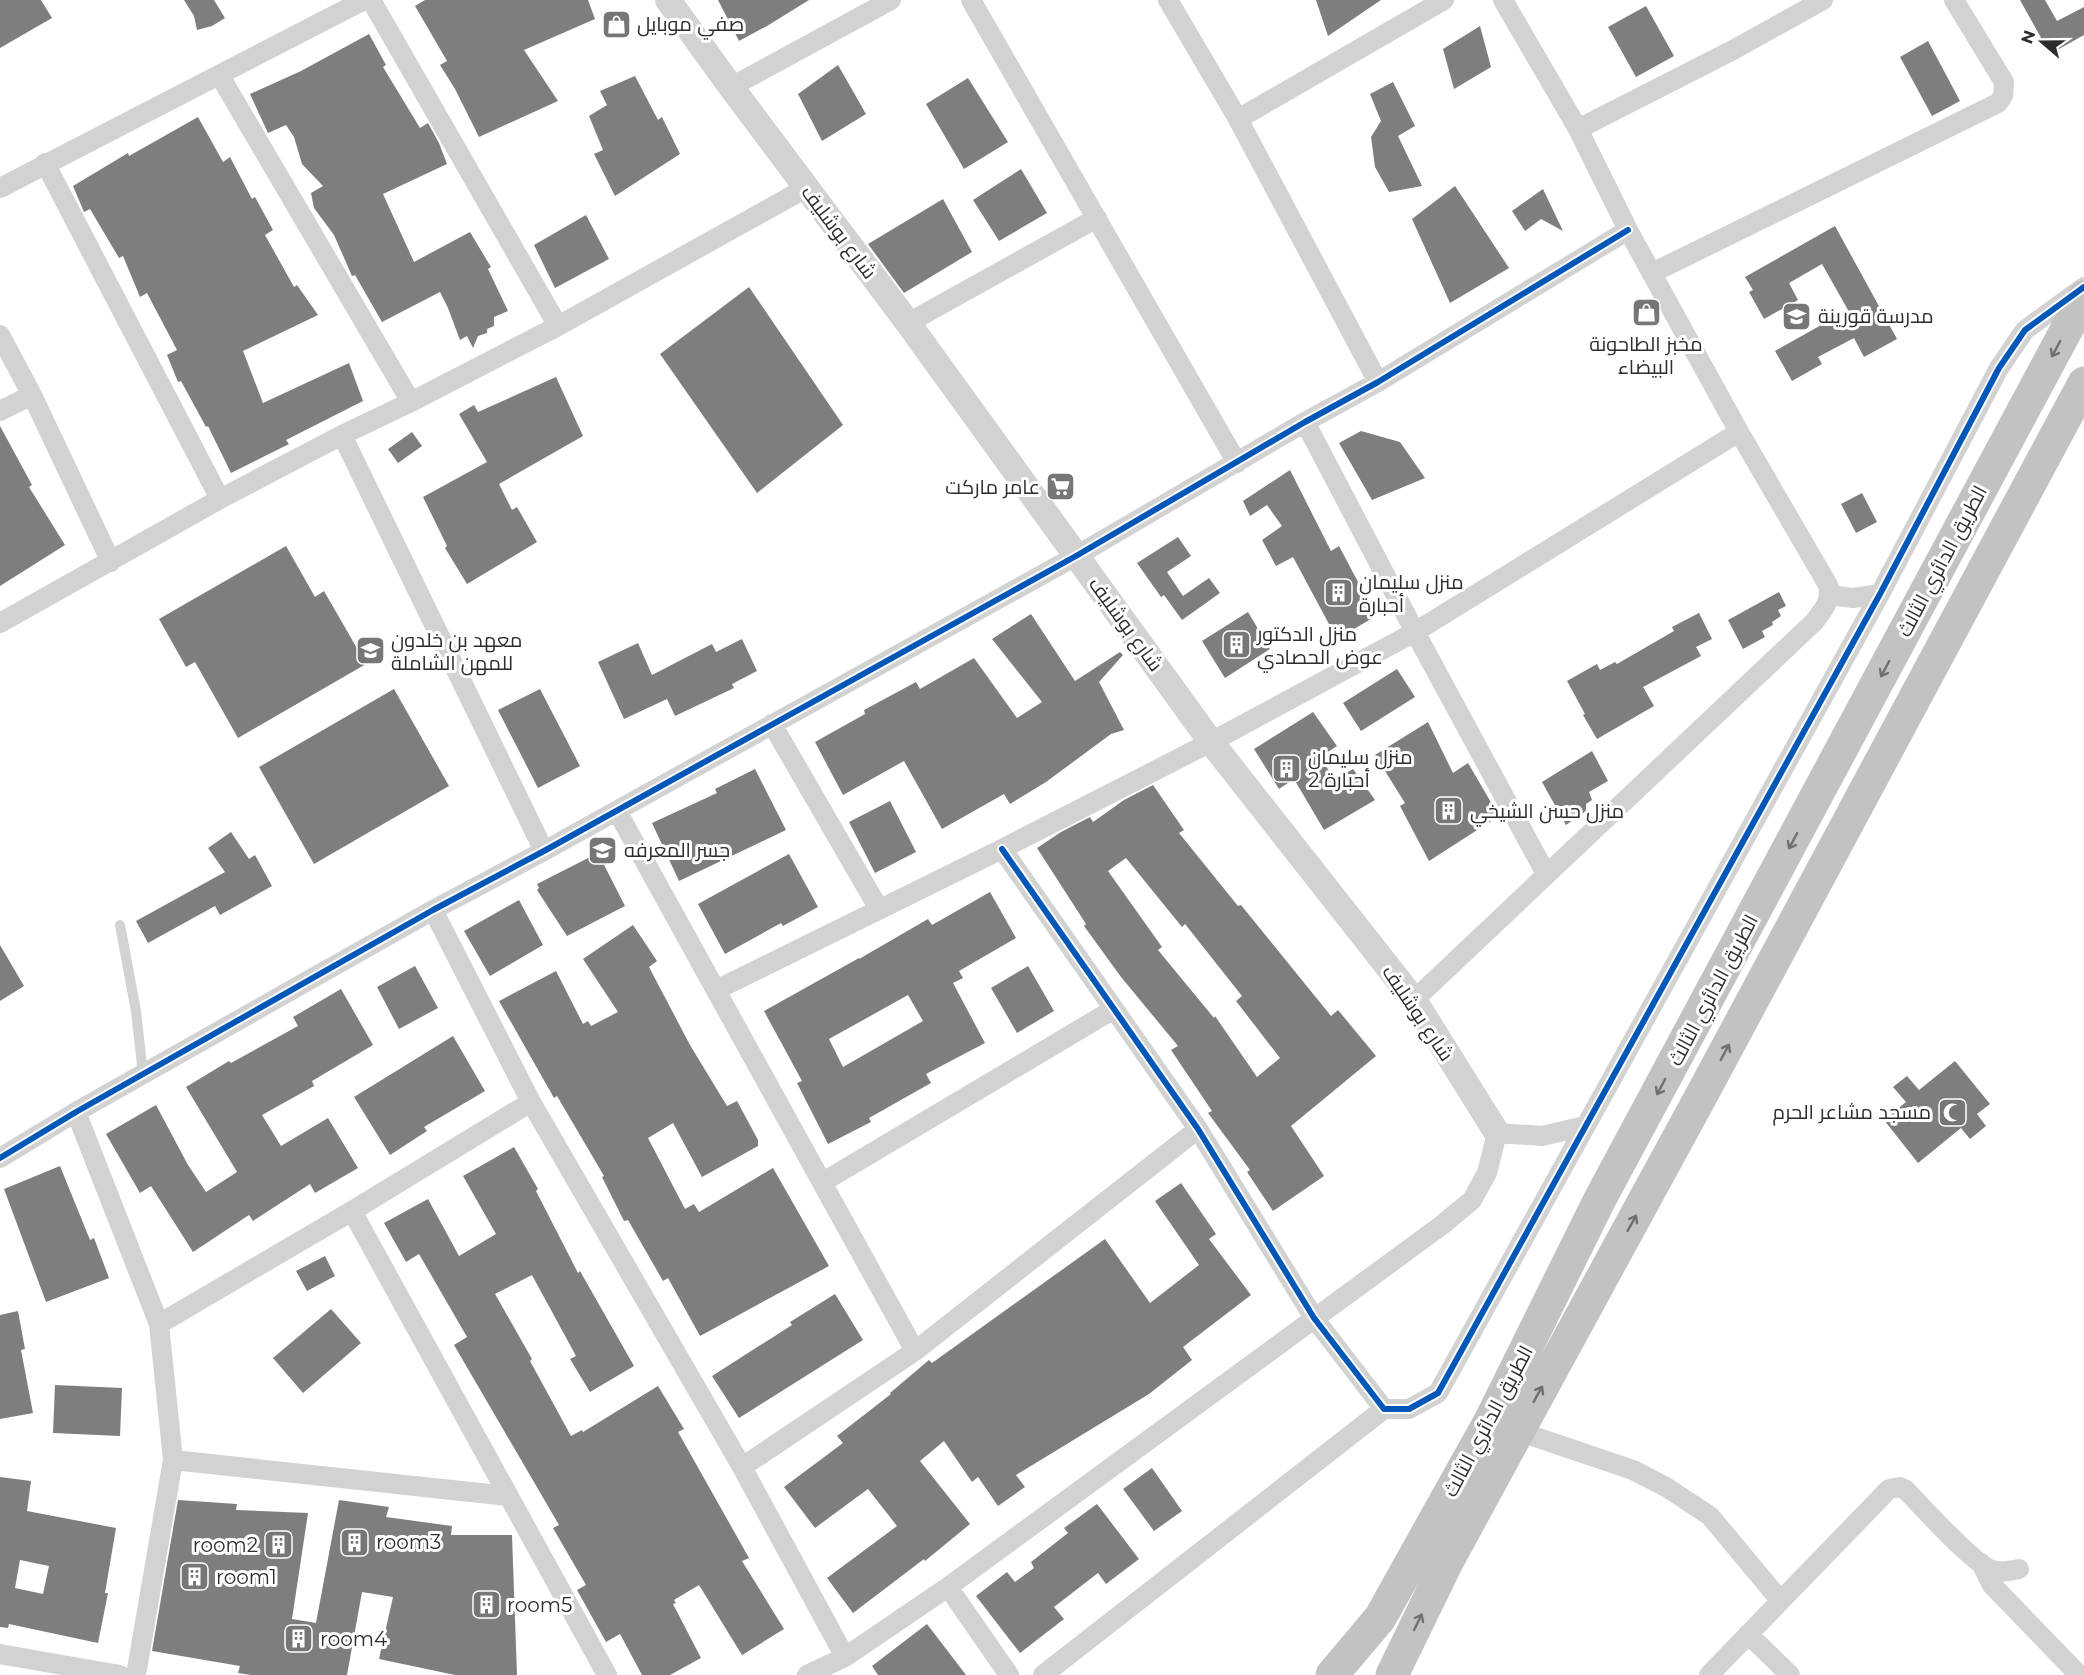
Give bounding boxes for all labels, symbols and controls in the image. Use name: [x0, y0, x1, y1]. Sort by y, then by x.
shop icon: صفي موبايل: [600, 8, 632, 40]
place label: صفي موبايل: [637, 12, 744, 40]
north arrow: [2012, 12, 2072, 72]
text: N: [2017, 28, 2040, 46]
street label: شارع بوشليف: [795, 181, 882, 285]
shop icon: مخبز الطاحونة البيضاء: [1630, 297, 1662, 329]
school or university icon: مدرسة قورينة: [1781, 300, 1813, 332]
place label: مدرسة قورينة: [1818, 304, 1933, 328]
place label: مخبز الطاحونة البيضاء: [1589, 332, 1703, 379]
one-way arrow: [2050, 340, 2062, 357]
supermarket icon: عامر ماركت: [1045, 471, 1077, 503]
place label: عامر ماركت: [945, 475, 1040, 499]
street label: الطريق الدائري الثالث: [1892, 481, 1996, 643]
place label: منزل سليمان أحبارة: [1359, 570, 1464, 617]
street label: شارع بوشليف: [1082, 572, 1168, 677]
building icon: منزل سليمان أحبارة: [1322, 577, 1354, 609]
place label: منزل الدكتور عوض الحصادي: [1256, 622, 1383, 673]
place label: معهد بن خلدون للمهن الشاملة: [391, 628, 522, 676]
building icon: منزل الدكتور عوض الحصادي: [1220, 629, 1252, 661]
school or university icon: معهد بن خلدون للمهن الشاملة: [354, 635, 386, 667]
one-way arrow: [1879, 659, 1890, 677]
place label: منزل سليمان أحبارة 2: [1308, 745, 1413, 792]
building icon: منزل سليمان أحبارة 2: [1271, 753, 1303, 785]
building icon: منزل حسن الشيخي: [1433, 795, 1465, 827]
place label: منزل حسن الشيخي: [1470, 799, 1624, 827]
one-way arrow: [1787, 831, 1798, 849]
school or university icon: جسر المعرفه: [587, 834, 619, 866]
place label: جسر المعرفه: [624, 838, 730, 862]
street label: الطريق الدائري الثالث: [1663, 910, 1767, 1072]
street label: شارع بوشليف: [1375, 960, 1459, 1067]
one-way arrow: [1719, 1044, 1731, 1061]
one-way arrow: [1655, 1077, 1666, 1095]
mosque icon: مسجد مشاعر الحرم: [1936, 1096, 1968, 1128]
place label: مسجد مشاعر الحرم: [1772, 1100, 1931, 1126]
one-way arrow: [1627, 1215, 1638, 1233]
street label: الطريق الدائري الثالث: [1438, 1341, 1542, 1503]
one-way arrow: [1533, 1386, 1545, 1403]
building icon: room3: [339, 1526, 371, 1558]
building icon: room2: [263, 1529, 295, 1561]
place label: room3: [376, 1530, 441, 1554]
place label: room2: [193, 1533, 258, 1557]
building icon: room1: [179, 1561, 211, 1593]
place label: room1: [216, 1565, 277, 1589]
building icon: room5: [470, 1589, 502, 1621]
place label: room5: [507, 1593, 572, 1617]
one-way arrow: [1412, 1614, 1424, 1632]
building icon: room4: [283, 1623, 315, 1655]
place label: room4: [320, 1627, 387, 1651]

